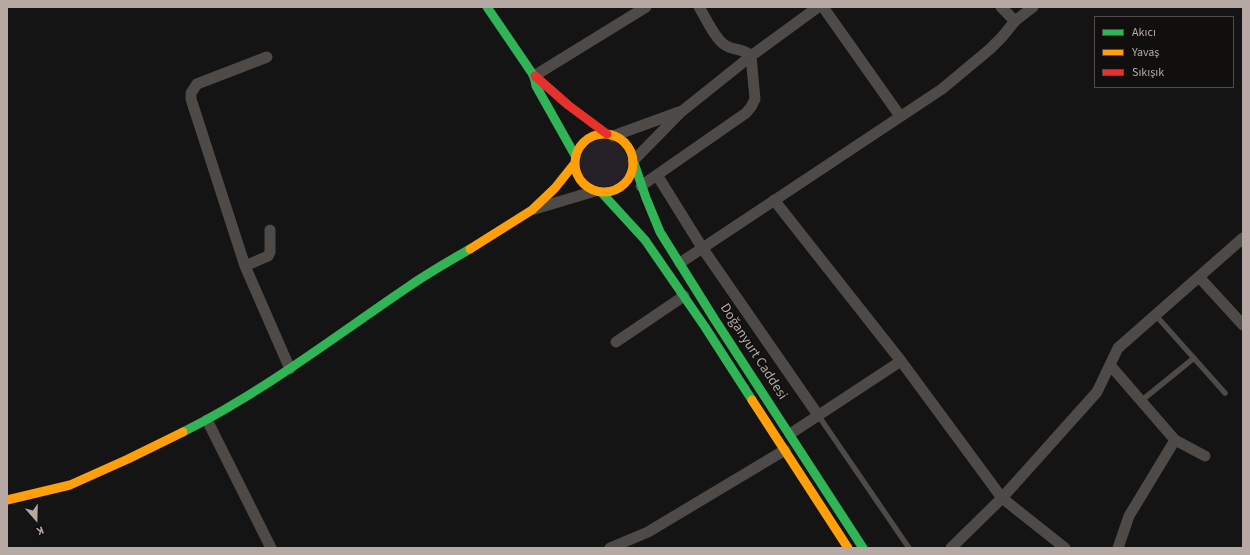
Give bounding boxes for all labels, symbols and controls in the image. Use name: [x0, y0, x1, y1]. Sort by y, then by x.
legend: [1094, 16, 1234, 88]
text: Akıcı: [1132, 24, 1156, 41]
text: Yavaş: [1132, 44, 1159, 61]
text: Sıkışık: [1132, 64, 1164, 81]
street label: Doğanyurt Caddesi: [716, 301, 790, 403]
north arrow: [16, 499, 56, 539]
text: K: [35, 523, 46, 539]

